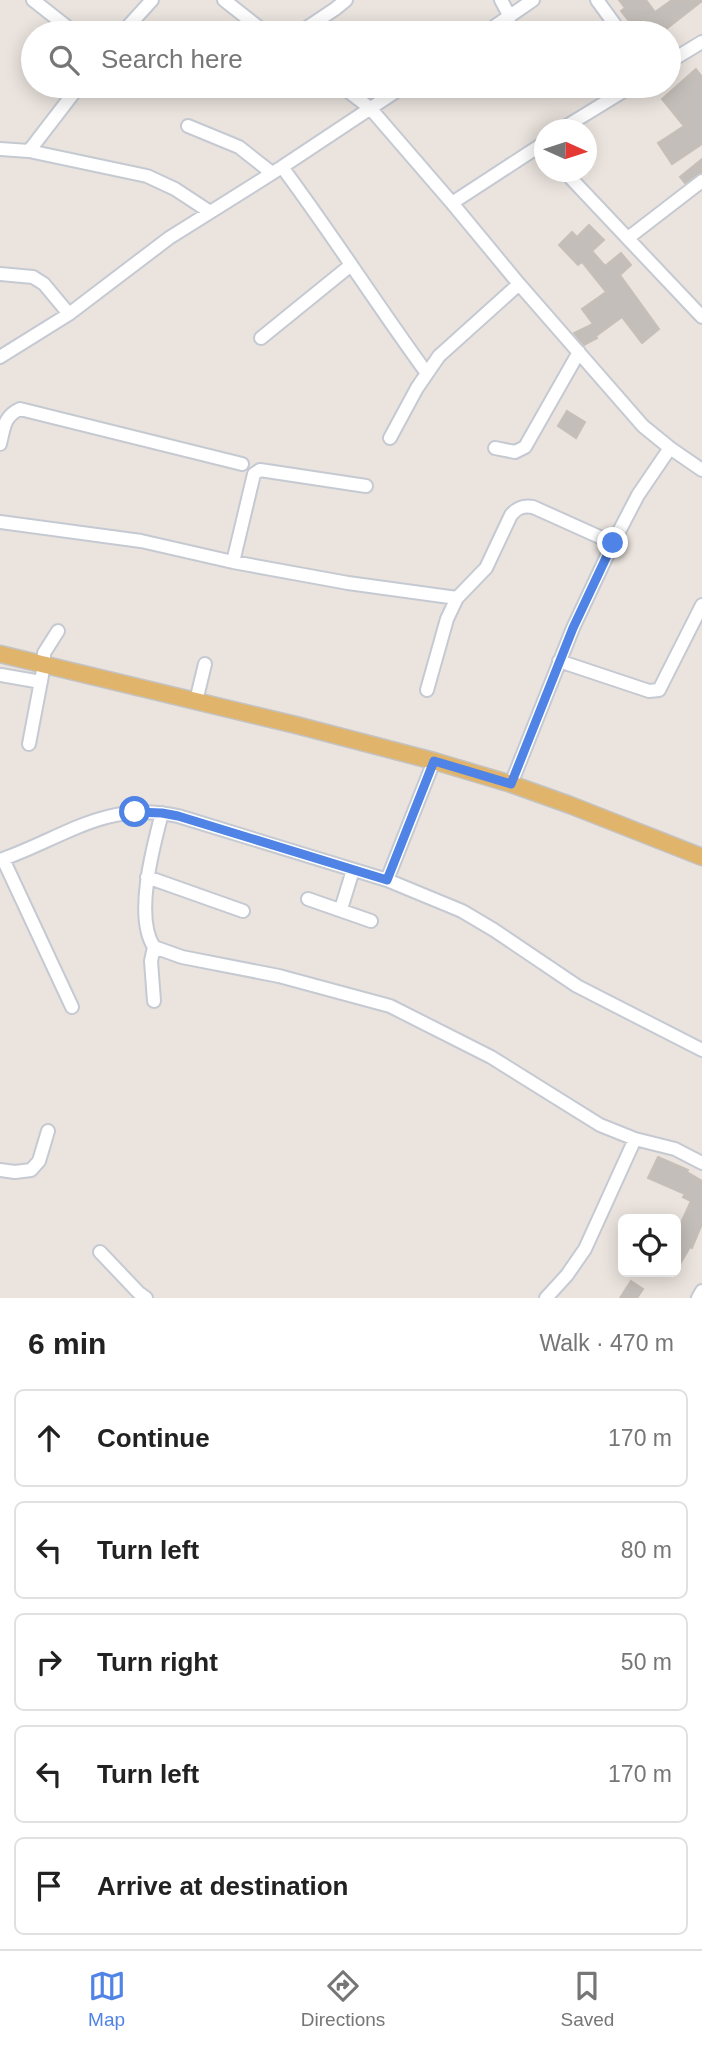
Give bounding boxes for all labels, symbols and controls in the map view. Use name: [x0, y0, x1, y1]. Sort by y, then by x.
search box: [21, 21, 681, 98]
icon: search: [45, 41, 83, 79]
text: Search here: [101, 44, 243, 74]
north arrow: [534, 119, 597, 182]
route end: [597, 527, 628, 558]
route start: [119, 796, 150, 827]
map controls: [618, 1214, 681, 1277]
button: locate: [618, 1214, 681, 1277]
text: 6 min: [28, 1327, 106, 1360]
text: Walk · 470 m: [539, 1330, 674, 1356]
icon: ahead: [30, 1419, 68, 1457]
text: Continue: [97, 1423, 210, 1453]
text: 170 m: [608, 1425, 672, 1451]
icon: left: [30, 1531, 68, 1569]
text: Turn left: [97, 1535, 199, 1565]
text: 80 m: [621, 1537, 672, 1563]
icon: right: [30, 1643, 68, 1681]
text: Turn right: [97, 1647, 218, 1677]
text: 50 m: [621, 1649, 672, 1675]
icon: left: [30, 1755, 68, 1793]
text: Turn left: [97, 1759, 199, 1789]
text: 170 m: [608, 1761, 672, 1787]
icon: arrive: [30, 1867, 68, 1905]
text: Arrive at destination: [97, 1871, 348, 1901]
tab: Map: [88, 1967, 126, 2031]
tab: Directions: [301, 1967, 385, 2031]
tab: Saved: [560, 1967, 614, 2031]

